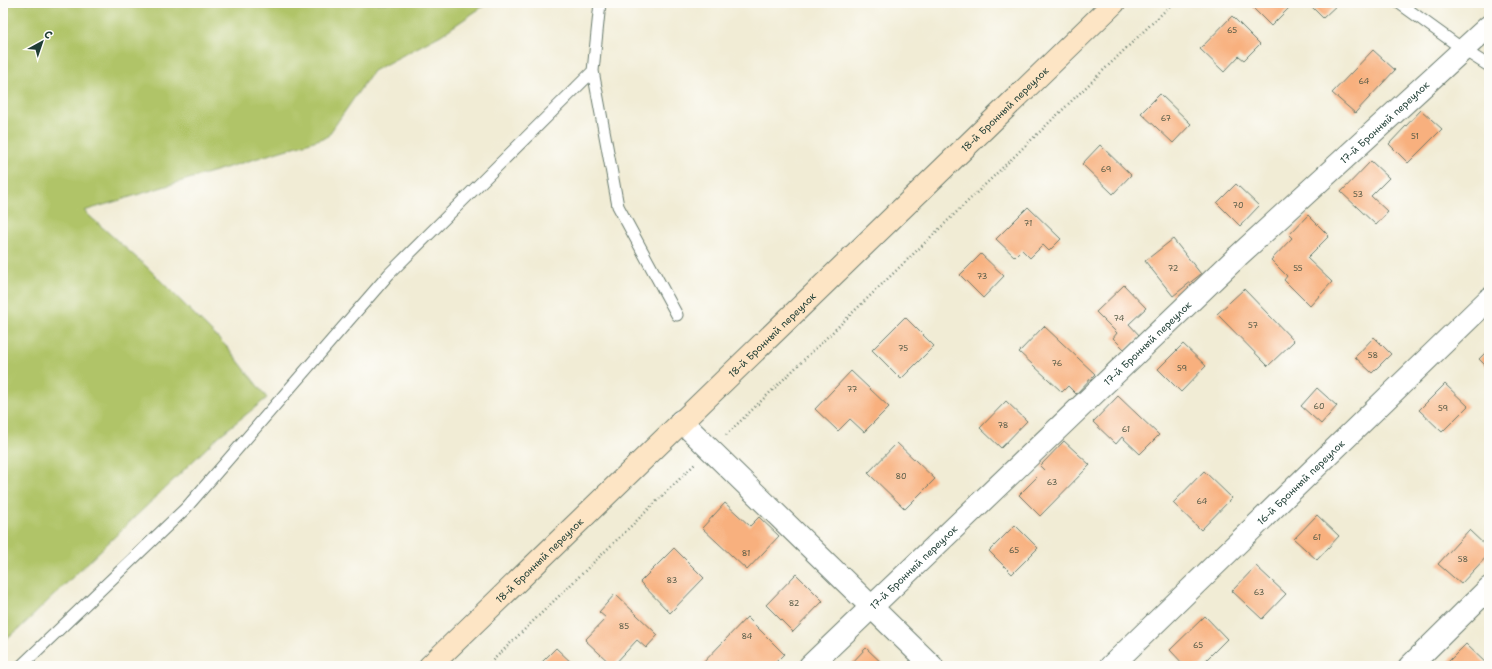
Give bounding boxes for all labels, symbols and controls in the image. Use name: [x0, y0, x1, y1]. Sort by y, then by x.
north arrow: [22, 22, 62, 62]
house number: 65: [1227, 25, 1237, 36]
text: С: [41, 27, 56, 43]
street label: 18-й Бронный переулок: [958, 63, 1052, 155]
house number: 64: [1359, 76, 1370, 87]
street label: 17-й Бронный переулок: [1337, 77, 1432, 166]
house number: 67: [1161, 113, 1172, 124]
house number: 51: [1411, 131, 1419, 142]
house number: 69: [1101, 164, 1111, 175]
house number: 53: [1353, 189, 1363, 200]
house number: 70: [1232, 200, 1244, 211]
house number: 71: [1024, 218, 1032, 229]
house number: 72: [1168, 263, 1179, 274]
house number: 55: [1293, 263, 1303, 274]
house number: 73: [977, 271, 987, 282]
street label: 18-й Бронный переулок: [725, 289, 819, 380]
street label: 17-й Бронный переулок: [1101, 297, 1194, 388]
house number: 74: [1114, 313, 1125, 324]
house number: 57: [1248, 320, 1258, 331]
house number: 75: [898, 343, 908, 354]
house number: 58: [1368, 350, 1378, 361]
house number: 76: [1052, 358, 1063, 369]
house number: 59: [1177, 363, 1187, 374]
house number: 77: [847, 384, 858, 395]
house number: 60: [1314, 401, 1325, 412]
house number: 59: [1438, 403, 1448, 414]
house number: 78: [998, 420, 1008, 431]
house number: 61: [1122, 424, 1130, 435]
street label: 16-й Бронный переулок: [1254, 436, 1347, 528]
house number: 80: [895, 471, 907, 482]
house number: 63: [1047, 477, 1057, 488]
house number: 64: [1197, 496, 1208, 507]
street label: 18-й Бронный переулок: [493, 514, 586, 606]
street label: 17-й Бронный переулок: [867, 522, 960, 612]
house number: 61: [1313, 532, 1321, 543]
house number: 65: [1009, 545, 1019, 556]
house number: 81: [742, 548, 750, 559]
house number: 58: [1458, 554, 1468, 565]
house number: 83: [667, 575, 677, 586]
house number: 63: [1254, 587, 1264, 598]
house number: 82: [789, 598, 800, 609]
house number: 85: [619, 621, 629, 632]
house number: 84: [742, 631, 753, 642]
house number: 65: [1193, 640, 1203, 651]

